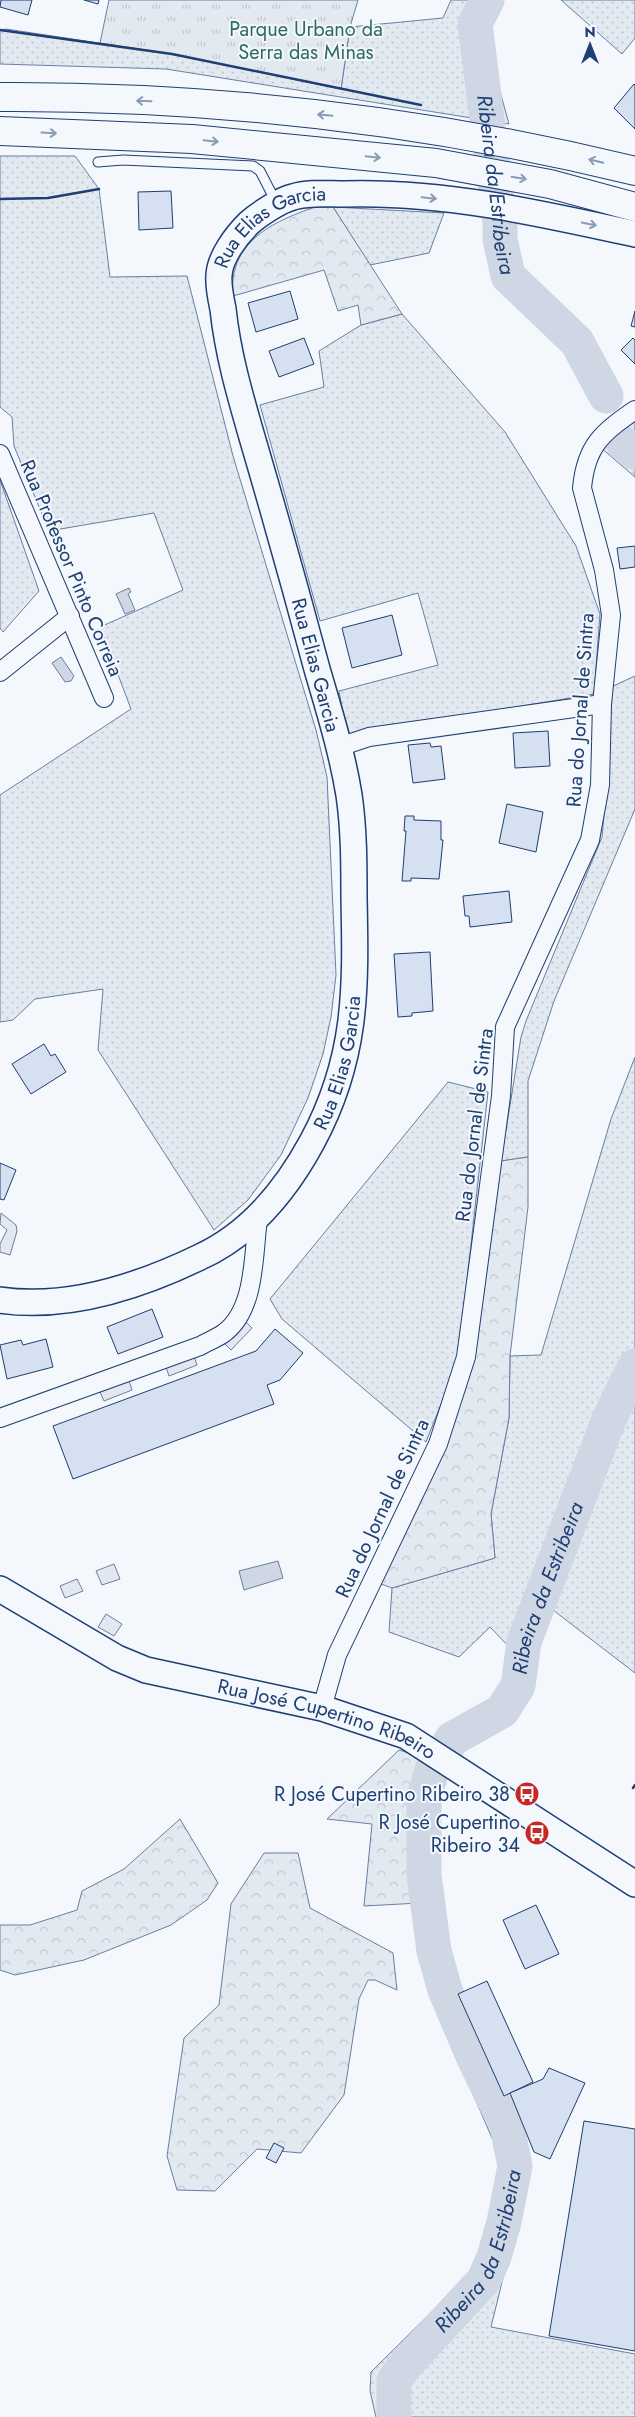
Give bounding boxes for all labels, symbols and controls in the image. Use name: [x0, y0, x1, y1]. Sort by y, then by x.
park label: Parque Urbano da Serra das Minas: [229, 15, 383, 67]
north arrow: [565, 20, 615, 70]
text: N: [584, 22, 596, 42]
water label: Ribeira da Estribeira: [469, 93, 522, 278]
one-way arrow: [137, 97, 153, 106]
one-way arrow: [317, 110, 333, 120]
one-way arrow: [40, 128, 56, 137]
one-way arrow: [203, 136, 219, 146]
one-way arrow: [364, 152, 380, 162]
one-way arrow: [588, 156, 604, 165]
one-way arrow: [511, 174, 527, 184]
street label: Rua Elias Garcia: [207, 180, 326, 272]
one-way arrow: [420, 193, 436, 203]
one-way arrow: [581, 220, 597, 229]
street label: Rua Professor Pinto Correia: [13, 455, 130, 681]
street label: Rua Elias Garcia: [284, 595, 347, 735]
street label: Rua do Jornal de Sintra: [559, 612, 602, 808]
street label: Rua Elias Garcia: [306, 995, 368, 1135]
street label: Rua do Jornal de Sintra: [448, 1027, 501, 1223]
street label: Rua do Jornal de Sintra: [328, 1414, 437, 1603]
water label: Ribeira da Estribeira: [505, 1497, 591, 1676]
street label: Rua José Cupertino Ribeiro: [215, 1672, 442, 1767]
place label: R José Cupertino Ribeiro 38: [274, 1780, 510, 1809]
bus stop icon: R José Cupertino Ribeiro 38: [514, 1781, 540, 1807]
place label: R José Cupertino Ribeiro 34: [379, 1808, 520, 1860]
bus stop icon: R José Cupertino Ribeiro 34: [524, 1820, 550, 1846]
water label: Ribeira da Estribeira: [427, 2167, 529, 2339]

